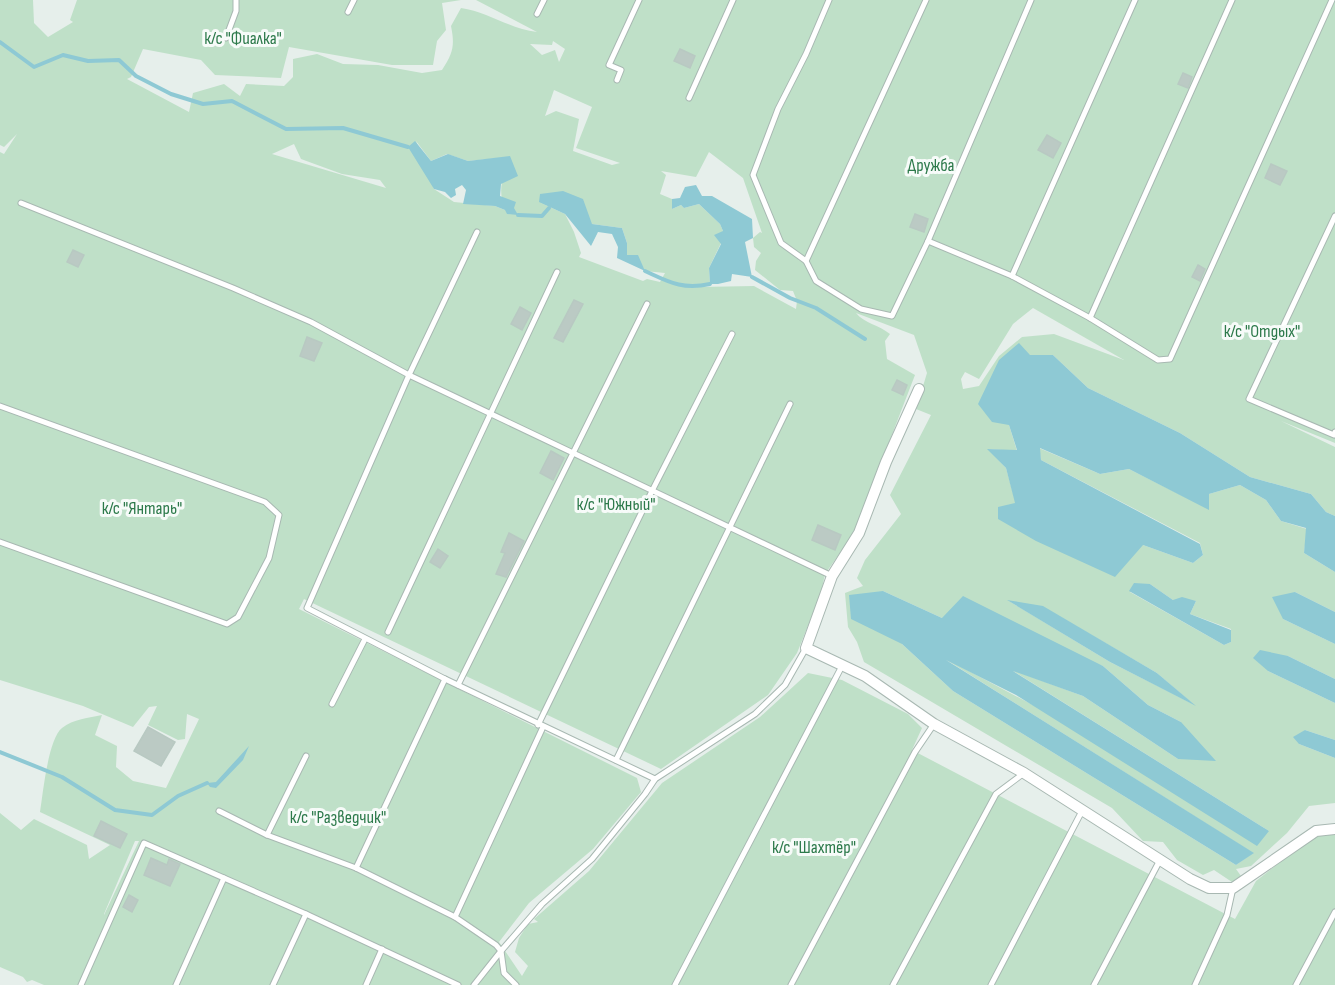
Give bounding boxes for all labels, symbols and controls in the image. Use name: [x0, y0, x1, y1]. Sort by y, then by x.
park label: к/с "Фиалка": [204, 28, 282, 49]
park label: Дружба: [908, 155, 955, 176]
park label: к/с "Отдых": [1224, 321, 1300, 342]
park label: к/с "Южный": [577, 494, 655, 515]
park label: к/с "Янтарь": [102, 498, 182, 519]
park label: к/с "Разведчик": [290, 807, 386, 828]
park label: к/с "Шахтёр": [772, 837, 856, 858]

